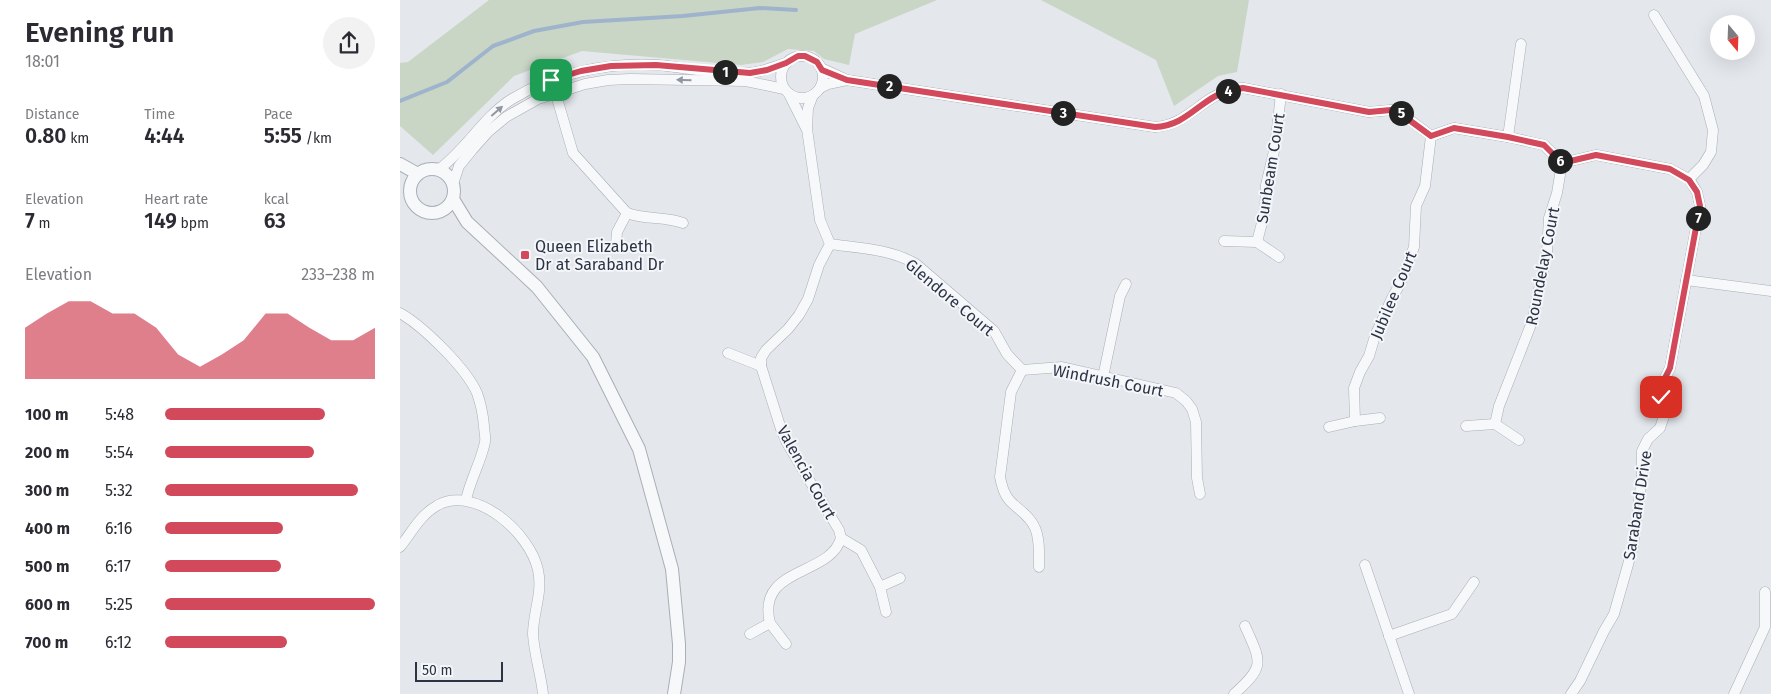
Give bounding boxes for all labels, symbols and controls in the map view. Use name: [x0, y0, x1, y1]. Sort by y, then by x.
north arrow: [1710, 15, 1755, 60]
map controls: [1710, 15, 1755, 60]
text: Evening run: [25, 16, 174, 49]
button: share: [323, 17, 375, 69]
text: 18:01: [25, 52, 60, 71]
pin: [530, 59, 572, 101]
pin: 1: [712, 60, 738, 84]
text: 1: [722, 64, 729, 81]
icon: arrive: [537, 66, 565, 94]
pin: 2: [876, 74, 902, 98]
one-way arrow: [676, 76, 692, 84]
text: 2: [886, 78, 893, 95]
pin: 4: [1216, 78, 1240, 104]
text: 4: [1225, 83, 1232, 100]
pin: 3: [1050, 100, 1076, 126]
pin: 5: [1388, 100, 1414, 126]
text: 3: [1060, 105, 1067, 122]
text: 5: [1398, 105, 1405, 122]
text: Distance: [25, 106, 79, 123]
text: Time: [144, 106, 175, 123]
text: Pace: [264, 106, 293, 123]
one-way arrow: [490, 106, 503, 117]
street label: Sunbeam Court: [1252, 111, 1289, 225]
text: 0.80: [25, 123, 66, 149]
text: 4:44: [144, 123, 184, 149]
text: 5:55: [264, 123, 302, 149]
text: km: [66, 130, 89, 147]
text: /km: [302, 130, 332, 147]
pin: 6: [1548, 148, 1572, 174]
text: 6: [1557, 153, 1564, 170]
text: Elevation: [25, 191, 84, 208]
text: Heart rate: [144, 191, 208, 208]
text: kcal: [264, 191, 289, 208]
street label: Roundelay Court: [1522, 205, 1563, 327]
pin: 7: [1686, 206, 1710, 230]
text: 7: [25, 208, 35, 234]
text: 149: [144, 208, 177, 234]
text: 63: [264, 208, 286, 234]
text: 7: [1695, 210, 1702, 227]
text: m: [35, 215, 50, 232]
text: bpm: [177, 215, 209, 232]
place label: Queen Elizabeth Dr at Saraband Dr: [535, 237, 665, 274]
street label: Jubilee Court: [1366, 248, 1421, 342]
marker: Queen Elizabeth Dr at Saraband Dr: [519, 249, 531, 261]
street label: Glendore Court: [902, 255, 998, 340]
text: Elevation: [25, 265, 92, 284]
text: 233–238 m: [301, 265, 375, 284]
street label: Windrush Court: [1051, 360, 1165, 401]
pin: [1640, 376, 1682, 418]
icon: check: [1647, 383, 1675, 411]
text: 100 m: [25, 405, 68, 424]
text: 5:48: [105, 405, 134, 424]
street label: Valencia Court: [773, 422, 840, 522]
text: 200 m: [25, 443, 69, 462]
text: 5:54: [105, 443, 133, 462]
street label: Saraband Drive: [1619, 449, 1656, 561]
text: 300 m: [25, 481, 69, 500]
text: 5:32: [105, 481, 133, 500]
text: 400 m: [25, 519, 70, 538]
text: 6:16: [105, 519, 132, 538]
text: 500 m: [25, 557, 70, 576]
text: 6:17: [105, 557, 131, 576]
text: 600 m: [25, 595, 70, 614]
text: 5:25: [105, 595, 133, 614]
text: 700 m: [25, 633, 68, 652]
text: 6:12: [105, 633, 132, 652]
scale bar: [415, 659, 502, 682]
text: 50 m: [422, 662, 453, 679]

